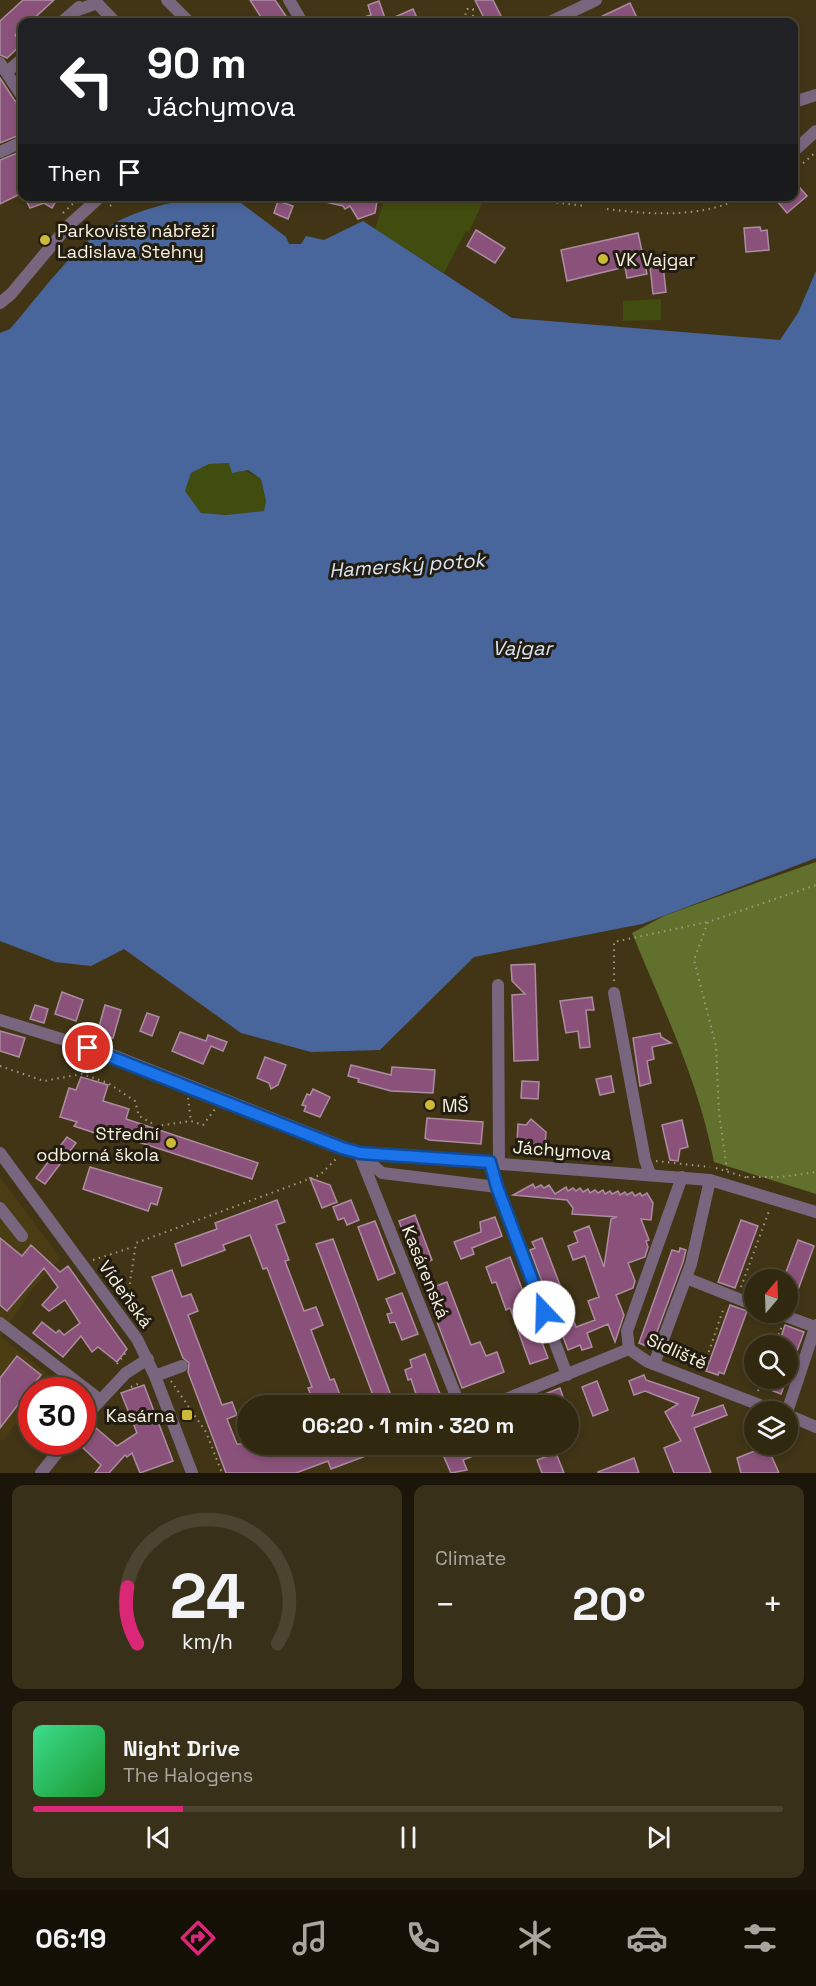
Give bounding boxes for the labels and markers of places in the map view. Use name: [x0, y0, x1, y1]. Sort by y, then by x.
place label: Parkoviště nábřeží Ladislava Stehny: [57, 219, 215, 263]
marker: Parkoviště nábřeží Ladislava Stehny: [38, 233, 52, 247]
place label: VK Vajgar: [615, 248, 696, 271]
marker: VK Vajgar: [596, 252, 610, 266]
pin: [62, 1022, 113, 1073]
place label: MŠ: [442, 1094, 469, 1117]
marker: MŠ: [423, 1098, 437, 1112]
place label: Střední odborná škola: [36, 1122, 160, 1166]
marker: Střední odborná škola: [164, 1136, 178, 1150]
place label: Kasárna: [106, 1404, 175, 1427]
marker: Kasárna: [180, 1408, 194, 1422]

